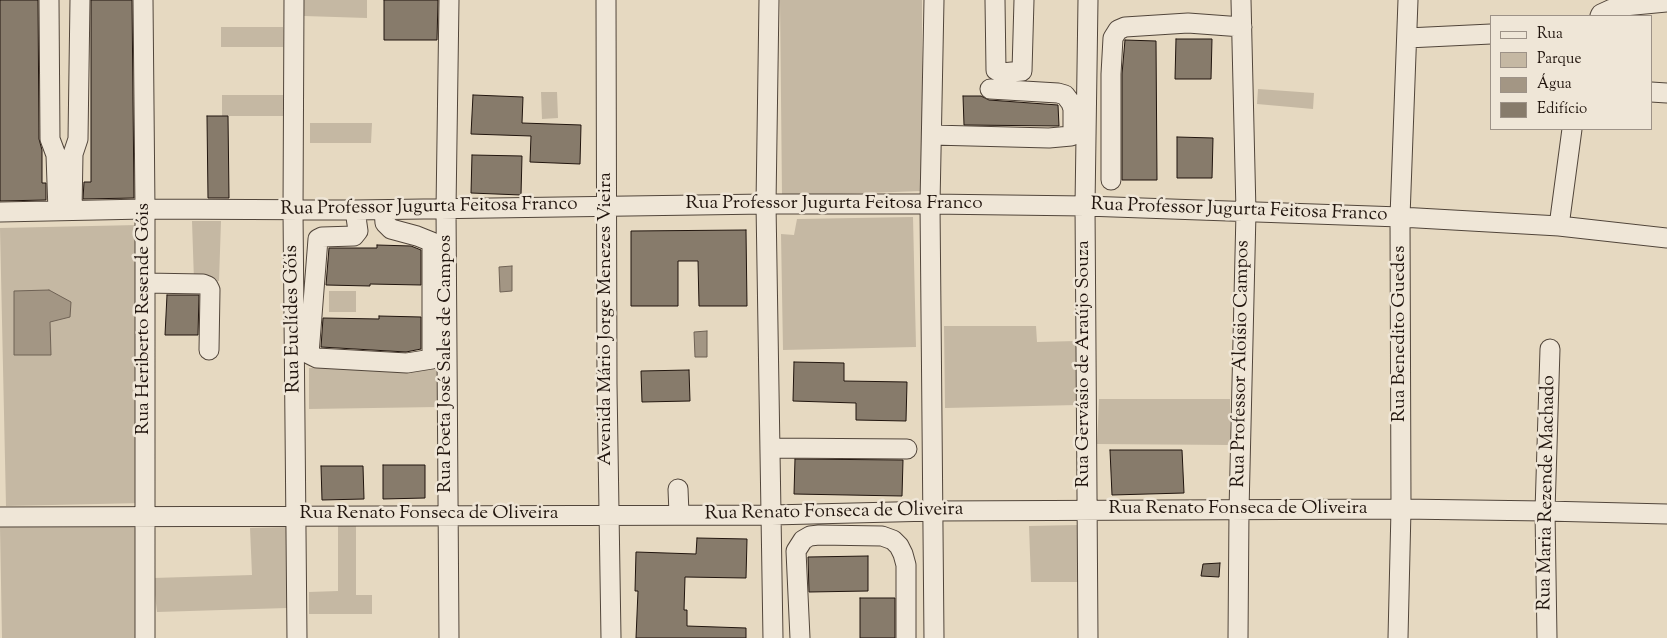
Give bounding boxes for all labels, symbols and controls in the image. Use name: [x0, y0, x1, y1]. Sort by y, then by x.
legend: [1490, 15, 1652, 130]
text: Rua: [1537, 24, 1563, 45]
text: Parque: [1537, 49, 1581, 70]
text: Água: [1537, 74, 1572, 95]
text: Edifício: [1537, 99, 1587, 120]
street label: Avenida Mário Jorge Menezes Vieira: [596, 172, 618, 466]
street label: Rua Professor Jugurta Feitosa Franco: [280, 194, 578, 222]
street label: Rua Professor Jugurta Feitosa Franco: [685, 194, 983, 216]
street label: Rua Professor Jugurta Feitosa Franco: [1090, 194, 1388, 228]
street label: Rua Heriberto Resende Góis: [134, 203, 156, 435]
street label: Rua Poeta José Sales de Campos: [436, 235, 458, 493]
street label: Rua Gervásio de Araújo Souza: [1074, 240, 1096, 488]
street label: Rua Professor Aloísio Campos: [1228, 240, 1256, 488]
street label: Rua Euclídes Góis: [281, 245, 307, 393]
street label: Rua Benedito Guedes: [1390, 246, 1412, 422]
street label: Rua Maria Rezende Machado: [1535, 375, 1561, 611]
street label: Rua Renato Fonseca de Oliveira: [704, 499, 964, 527]
street label: Rua Renato Fonseca de Oliveira: [1109, 499, 1367, 521]
street label: Rua Renato Fonseca de Oliveira: [300, 504, 558, 526]

